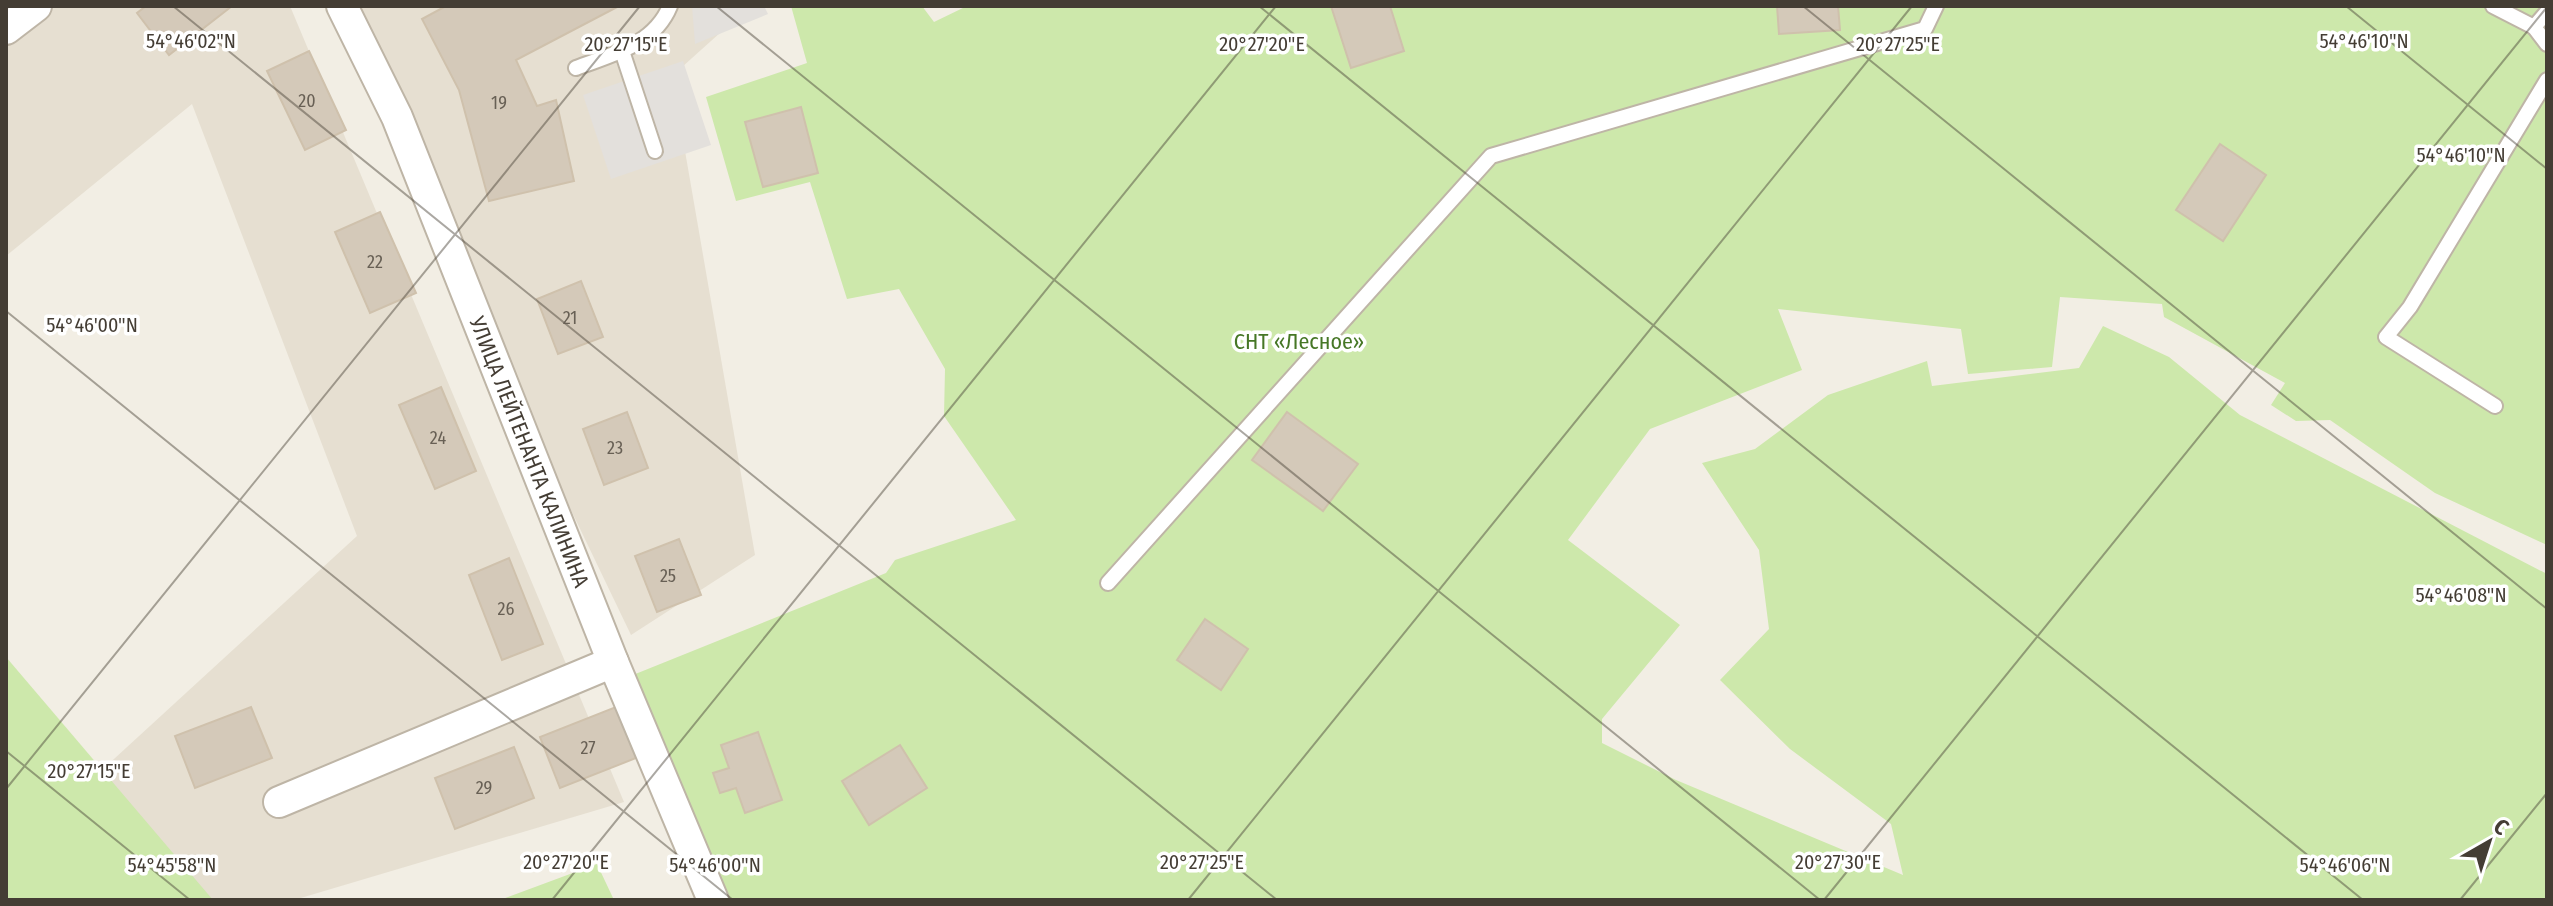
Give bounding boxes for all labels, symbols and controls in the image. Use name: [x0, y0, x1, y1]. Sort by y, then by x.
text: 54°46'02"N: [146, 29, 236, 53]
text: 54°46'10"N: [2319, 29, 2409, 53]
text: 20°27'15"E: [585, 32, 667, 56]
text: 20°27'20"E: [1219, 32, 1305, 56]
text: 20°27'25"E: [1856, 32, 1940, 56]
house number: 20: [298, 90, 316, 112]
house number: 19: [491, 92, 507, 114]
text: 54°46'10"N: [2416, 143, 2506, 167]
house number: 22: [367, 251, 383, 273]
house number: 21: [563, 307, 577, 329]
street label: УЛИЦА ЛЕЙТЕНАНТА КАЛИНИНА: [464, 312, 596, 592]
text: 54°46'00"N: [46, 313, 138, 337]
park label: СНТ «Лесное»: [1234, 328, 1364, 355]
house number: 24: [430, 427, 446, 449]
house number: 23: [607, 437, 623, 459]
house number: 25: [660, 565, 676, 587]
text: 54°46'08"N: [2415, 583, 2507, 607]
house number: 26: [498, 598, 515, 620]
house number: 27: [580, 737, 596, 759]
text: 20°27'15"E: [48, 759, 130, 783]
house number: 29: [476, 777, 492, 799]
north arrow: [2449, 802, 2529, 882]
text: С: [2488, 813, 2515, 841]
text: 20°27'20"E: [523, 850, 609, 874]
text: 20°27'25"E: [1160, 850, 1244, 874]
text: 20°27'30"E: [1795, 850, 1881, 874]
text: 54°45'58"N: [128, 853, 216, 877]
text: 54°46'00"N: [669, 853, 761, 877]
text: 54°46'06"N: [2300, 853, 2390, 877]

